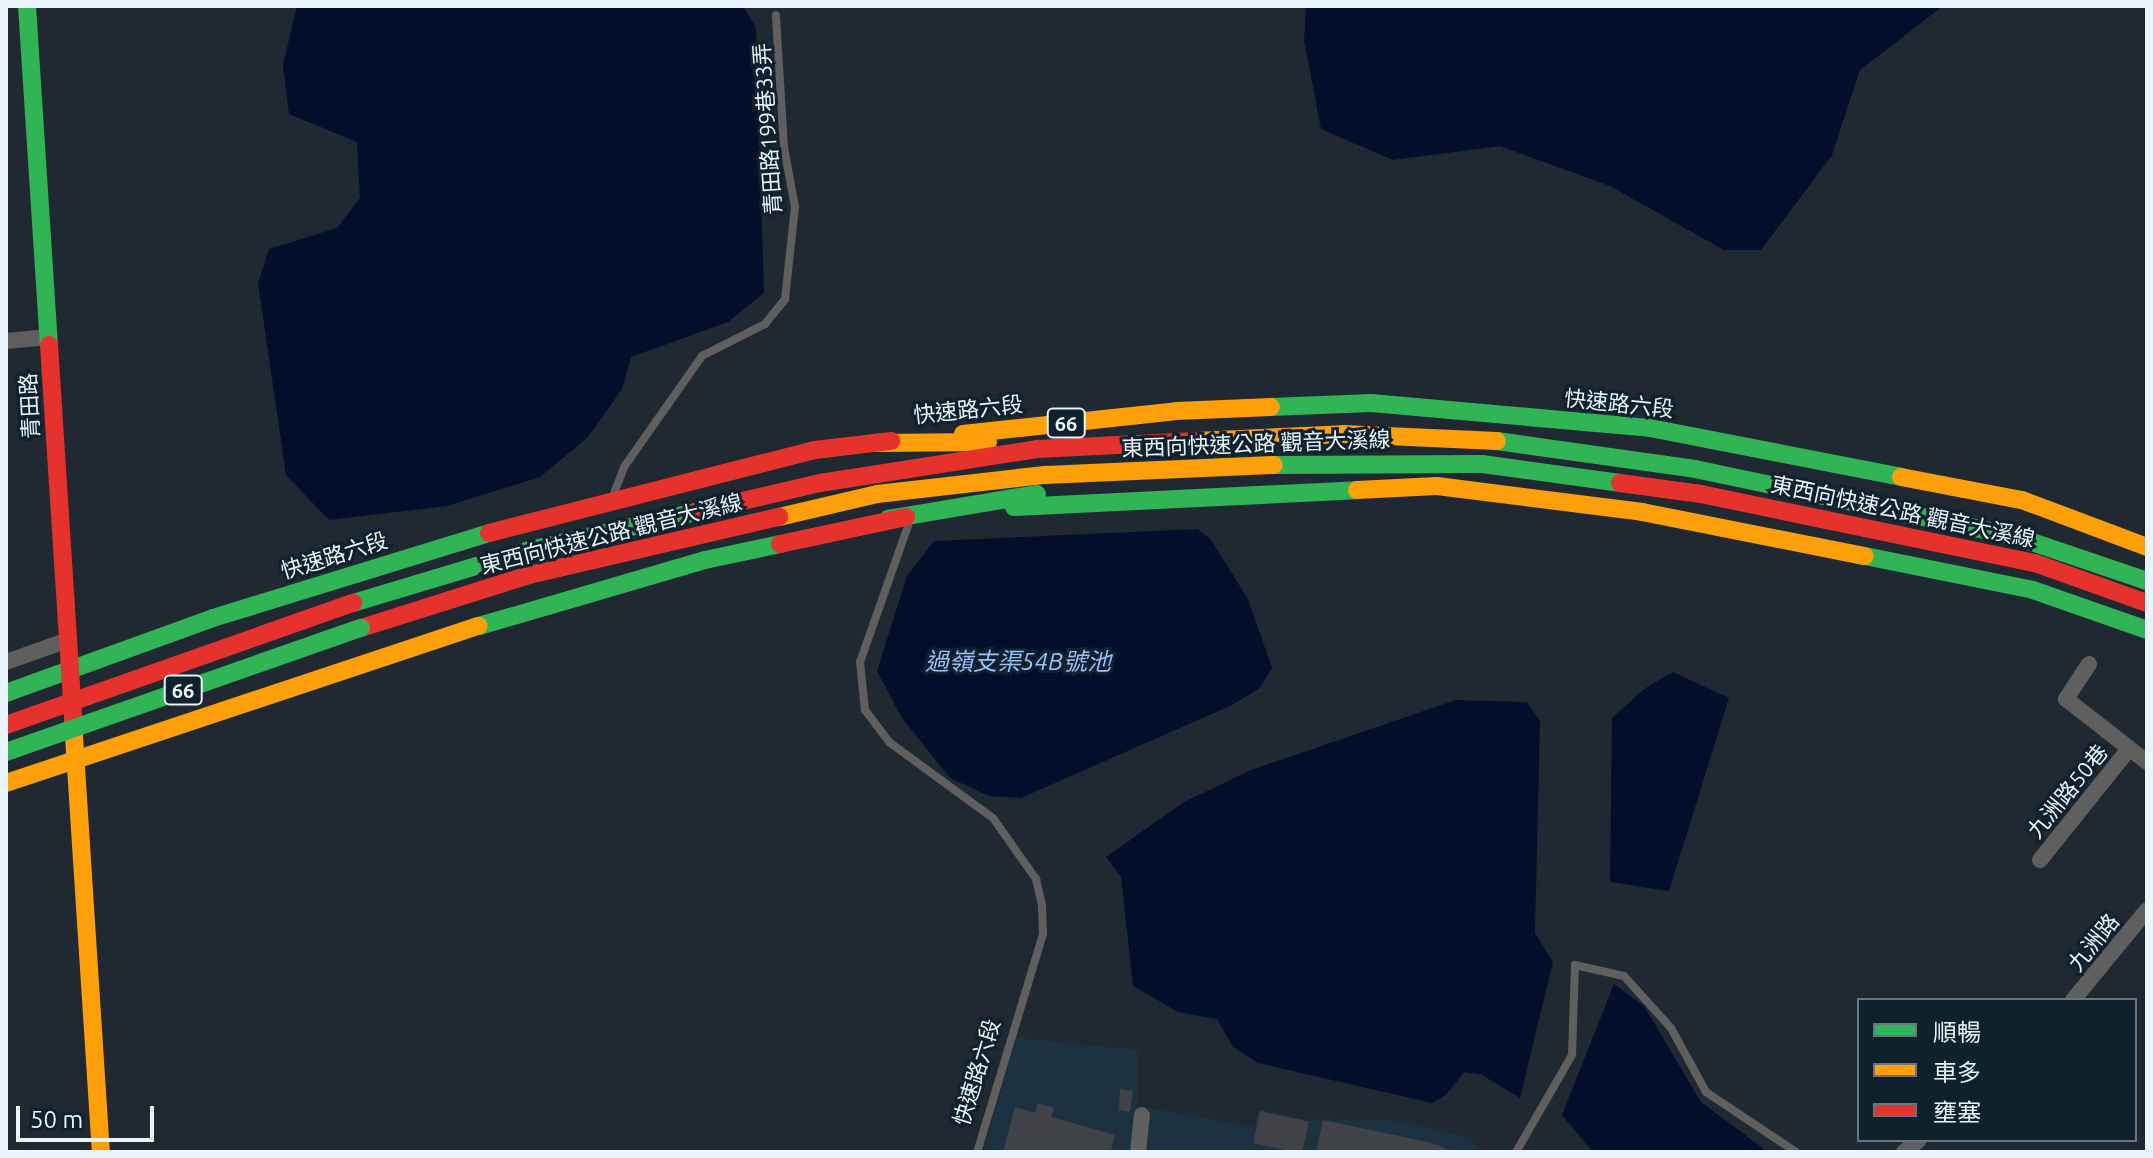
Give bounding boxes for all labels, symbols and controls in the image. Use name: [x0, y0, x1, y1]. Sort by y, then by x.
street label: 青田路199巷33弄: [748, 42, 786, 216]
street label: 青田路: [14, 372, 44, 440]
street label: 快速路六段: [1563, 384, 1675, 422]
street label: 快速路六段: [912, 390, 1024, 428]
road number: 66: [1046, 407, 1086, 439]
street label: 東西向快速公路 觀音大溪線: [1121, 425, 1391, 461]
street label: 東西向快速公路 觀音大溪線: [1769, 470, 2037, 552]
street label: 東西向快速公路 觀音大溪線: [477, 488, 745, 578]
street label: 快速路六段: [278, 526, 390, 584]
water label: 過嶺支渠54B號池: [925, 648, 1111, 676]
road number: 66: [163, 674, 203, 706]
street label: 九洲路50巷: [2021, 739, 2113, 843]
street label: 九洲路: [2062, 908, 2124, 976]
legend: [1857, 998, 2137, 1142]
street label: 快速路六段: [947, 1016, 1005, 1128]
text: 順暢: [1933, 1019, 1981, 1046]
text: 車多: [1933, 1059, 1981, 1086]
scale bar: [20, 1090, 158, 1140]
text: 壅塞: [1933, 1099, 1981, 1126]
text: 50 m: [30, 1106, 83, 1133]

